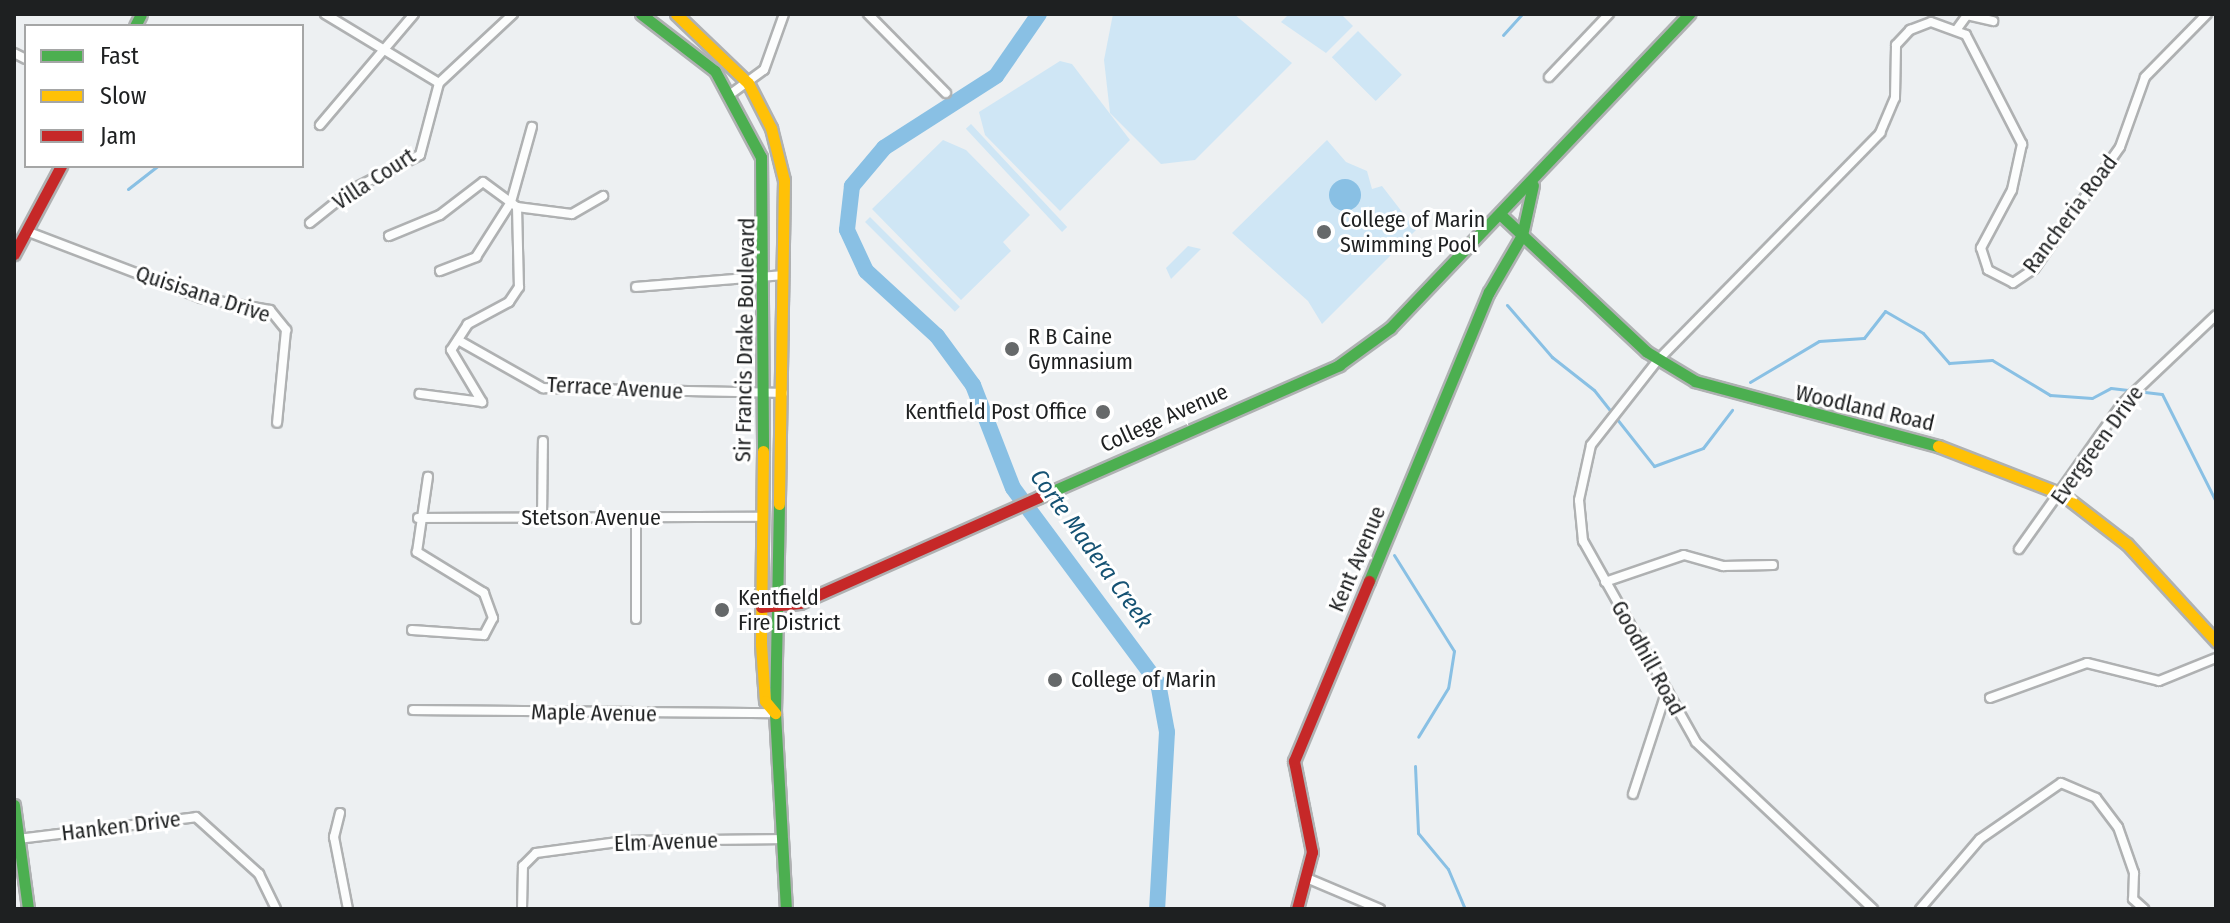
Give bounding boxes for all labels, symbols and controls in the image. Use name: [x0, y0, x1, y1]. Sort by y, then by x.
legend: [24, 24, 304, 168]
text: Fast: [100, 42, 139, 70]
text: Slow: [100, 82, 146, 110]
text: Jam: [100, 122, 137, 150]
street label: Villa Court: [328, 143, 420, 215]
street label: Rancheria Road: [2017, 150, 2123, 278]
place label: College of Marin Swimming Pool: [1340, 206, 1485, 258]
street label: Sir Francis Drake Boulevard: [730, 218, 760, 462]
marker: College of Marin Swimming Pool: [1315, 223, 1333, 241]
street label: Quisisana Drive: [132, 260, 274, 328]
place label: R B Caine Gymnasium: [1028, 323, 1133, 374]
marker: R B Caine Gymnasium: [1003, 340, 1021, 358]
street label: Terrace Avenue: [546, 371, 684, 405]
street label: College Avenue: [1096, 378, 1232, 458]
street label: Woodland Road: [1793, 379, 1937, 437]
street label: Evergreen Drive: [2045, 380, 2149, 510]
place label: Kentfield Post Office: [905, 399, 1087, 425]
marker: Kentfield Post Office: [1094, 403, 1112, 421]
water label: Corte Madera Creek: [1024, 464, 1158, 634]
street label: Kent Avenue: [1323, 502, 1391, 616]
street label: Stetson Avenue: [521, 505, 661, 531]
place label: Kentfield Fire District: [738, 584, 840, 636]
street label: Goodhill Road: [1606, 596, 1690, 720]
marker: Kentfield Fire District: [713, 601, 731, 619]
place label: College of Marin: [1071, 667, 1216, 693]
marker: College of Marin: [1046, 671, 1064, 689]
street label: Maple Avenue: [531, 699, 657, 727]
street label: Hanken Drive: [60, 806, 182, 846]
street label: Elm Avenue: [613, 827, 719, 857]

